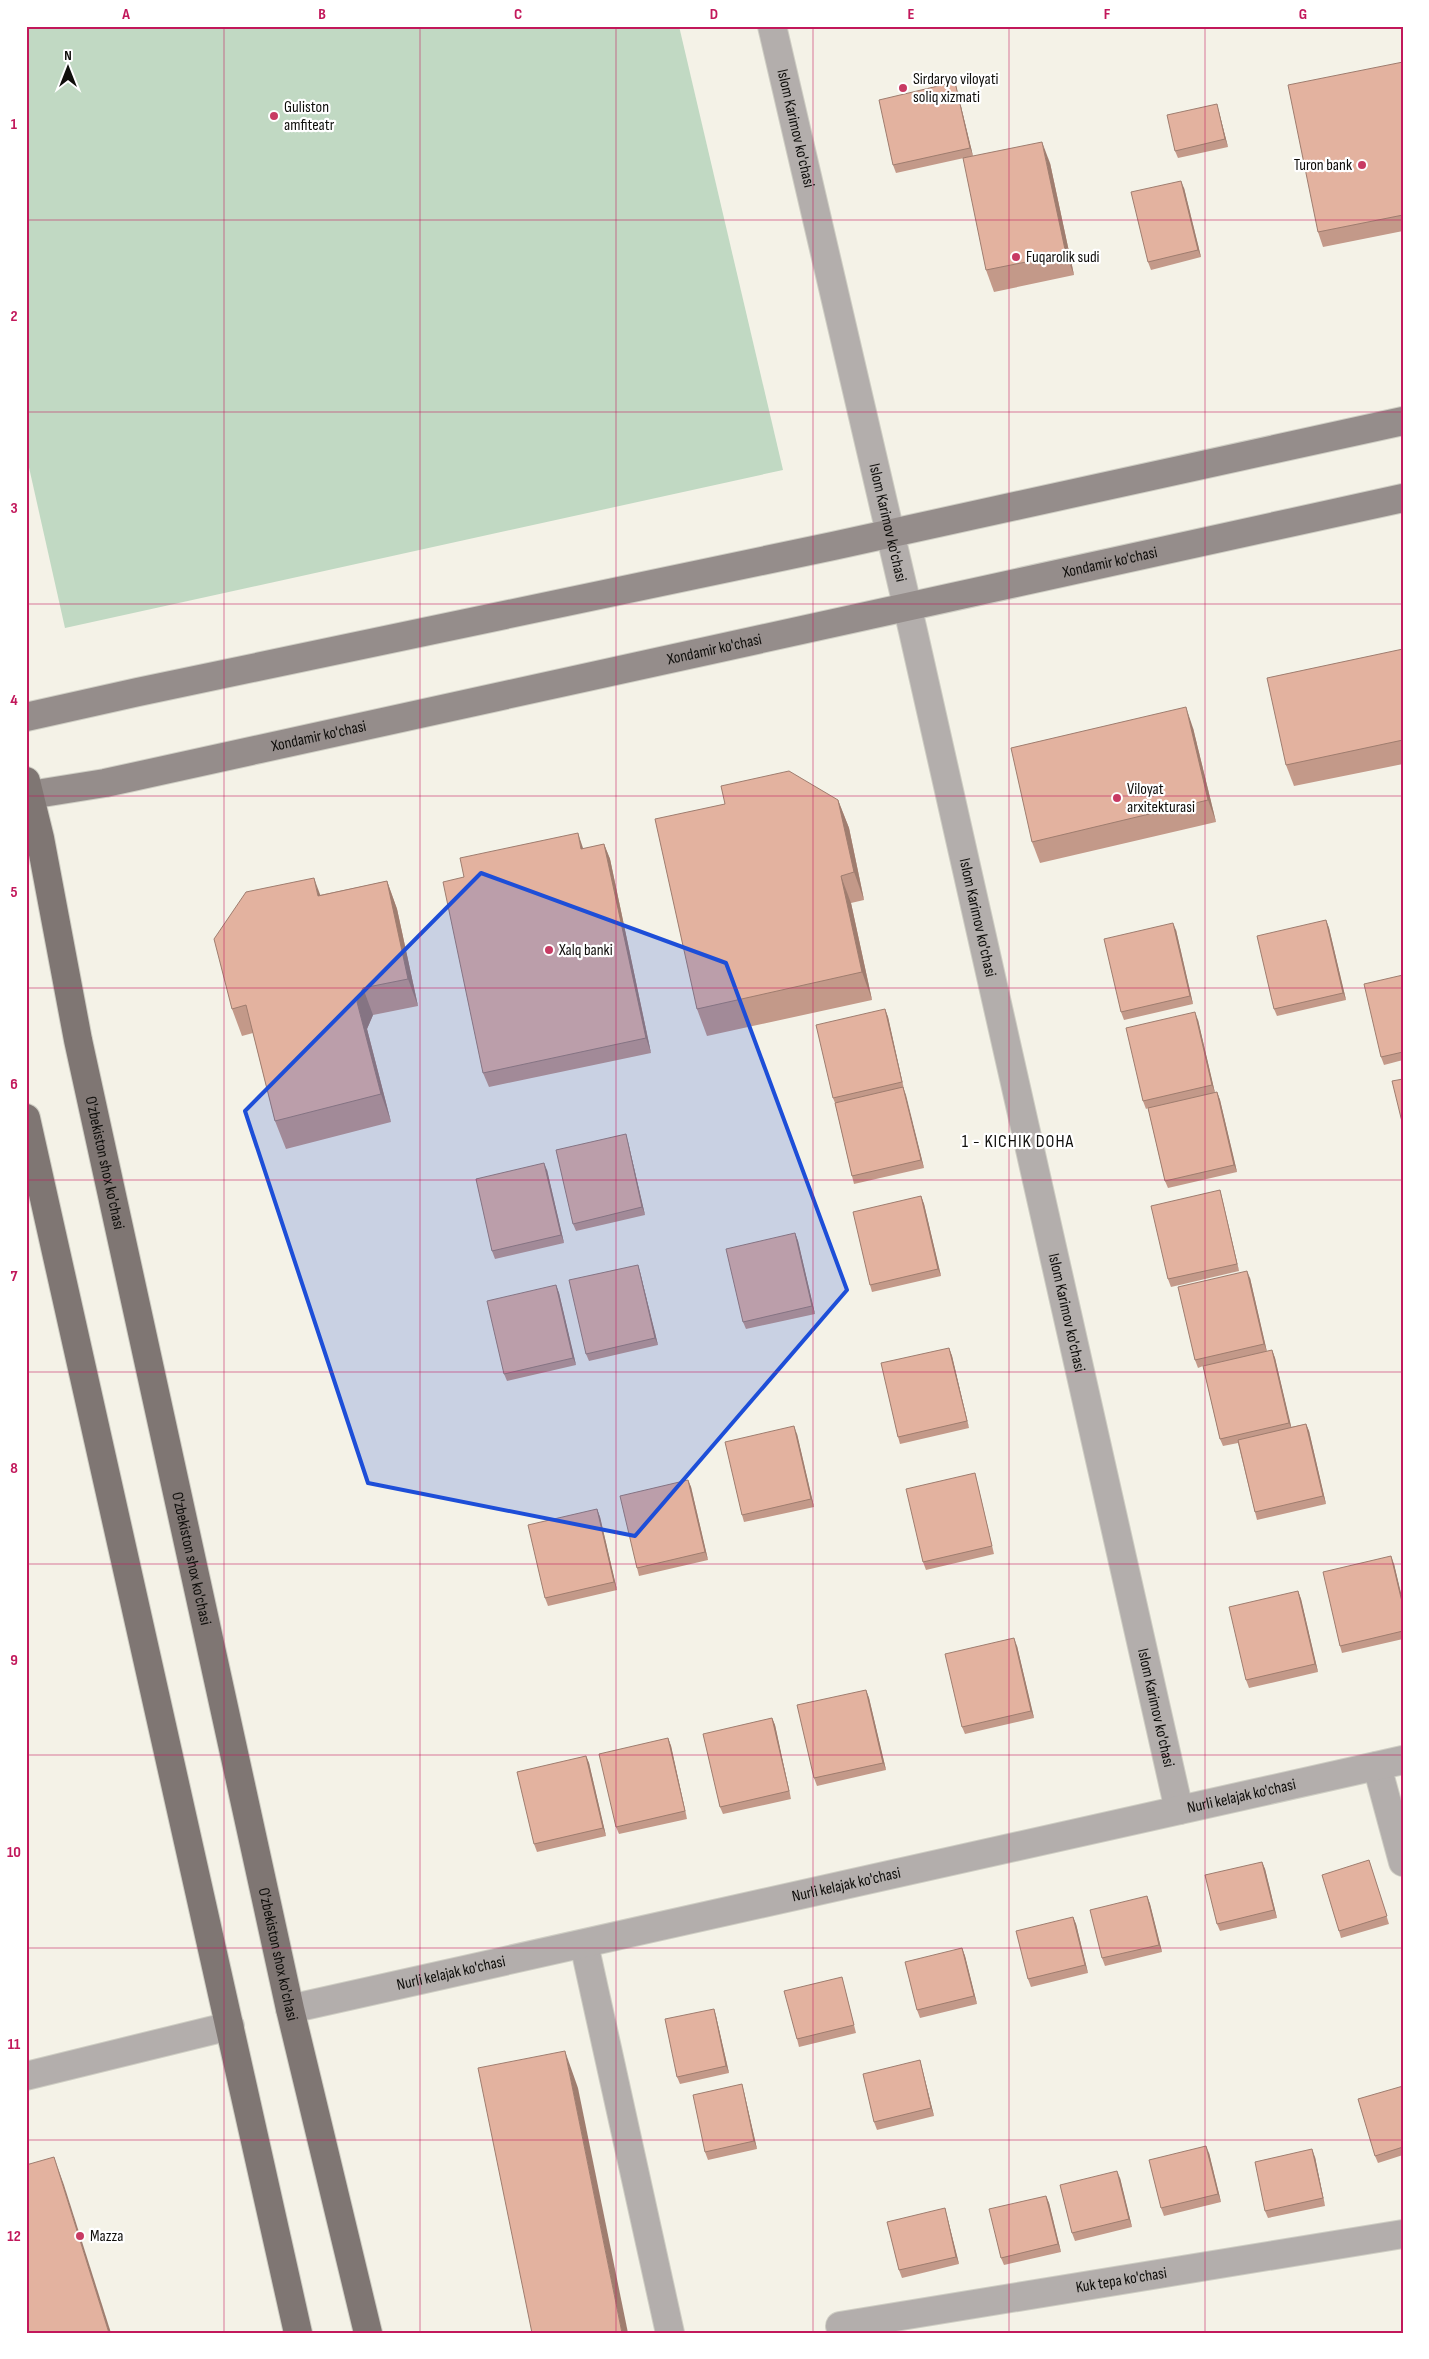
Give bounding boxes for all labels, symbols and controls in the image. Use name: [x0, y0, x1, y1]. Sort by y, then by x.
text: A: [121, 5, 130, 24]
text: B: [318, 5, 326, 24]
text: C: [514, 5, 522, 24]
text: D: [710, 5, 718, 24]
text: E: [908, 5, 915, 24]
text: F: [1104, 5, 1111, 24]
text: G: [1299, 5, 1307, 24]
north arrow: [42, 42, 92, 92]
text: N: [64, 47, 72, 64]
street label: Islom Karimov ko'chasi: [773, 67, 819, 189]
place label: Sirdaryo viloyati soliq xizmati: [913, 70, 999, 107]
marker: Sirdaryo viloyati soliq xizmati: [897, 82, 909, 94]
place label: Guliston amfiteatr: [284, 98, 335, 135]
marker: Guliston amfiteatr: [268, 110, 280, 122]
text: 1: [11, 115, 18, 134]
place label: Turon bank: [1294, 156, 1352, 175]
marker: Turon bank: [1356, 159, 1368, 171]
place label: Fuqarolik sudi: [1026, 248, 1100, 267]
marker: Fuqarolik sudi: [1010, 251, 1022, 263]
text: 2: [10, 307, 18, 326]
street label: Islom Karimov ko'chasi: [865, 462, 911, 584]
text: 3: [10, 499, 18, 518]
street label: Xondamir ko'chasi: [1060, 543, 1159, 582]
street label: Xondamir ko'chasi: [664, 630, 764, 669]
text: 4: [10, 691, 18, 710]
street label: Xondamir ko'chasi: [269, 716, 368, 756]
place label: Viloyat arxitekturasi: [1127, 780, 1195, 817]
marker: Viloyat arxitekturasi: [1111, 792, 1123, 804]
street label: Islom Karimov ko'chasi: [955, 856, 1000, 979]
text: 5: [10, 883, 18, 902]
place label: Xalq banki: [558, 941, 613, 960]
marker: Xalq banki: [543, 944, 555, 956]
text: 6: [10, 1075, 18, 1094]
street label: O'zbekiston shox ko'chasi: [81, 1095, 129, 1231]
district label: 1 - KICHIK DOHA: [962, 1131, 1074, 1152]
street label: Islom Karimov ko'chasi: [1044, 1252, 1089, 1374]
text: 7: [11, 1267, 18, 1286]
text: 8: [10, 1459, 18, 1478]
street label: O'zbekiston shox ko'chasi: [168, 1490, 215, 1627]
street label: Islom Karimov ko'chasi: [1133, 1647, 1179, 1769]
text: 9: [10, 1651, 18, 1670]
street label: Nurli kelajak ko'chasi: [1185, 1775, 1298, 1817]
text: 10: [7, 1843, 21, 1862]
street label: Nurli kelajak ko'chasi: [790, 1863, 902, 1906]
street label: O'zbekiston shox ko'chasi: [254, 1886, 302, 2023]
street label: Nurli kelajak ko'chasi: [395, 1952, 507, 1994]
text: 11: [8, 2035, 21, 2054]
text: 12: [7, 2227, 21, 2246]
place label: Mazza: [90, 2227, 123, 2246]
marker: Mazza: [74, 2230, 86, 2242]
street label: Kuk tepa ko'chasi: [1074, 2263, 1168, 2297]

